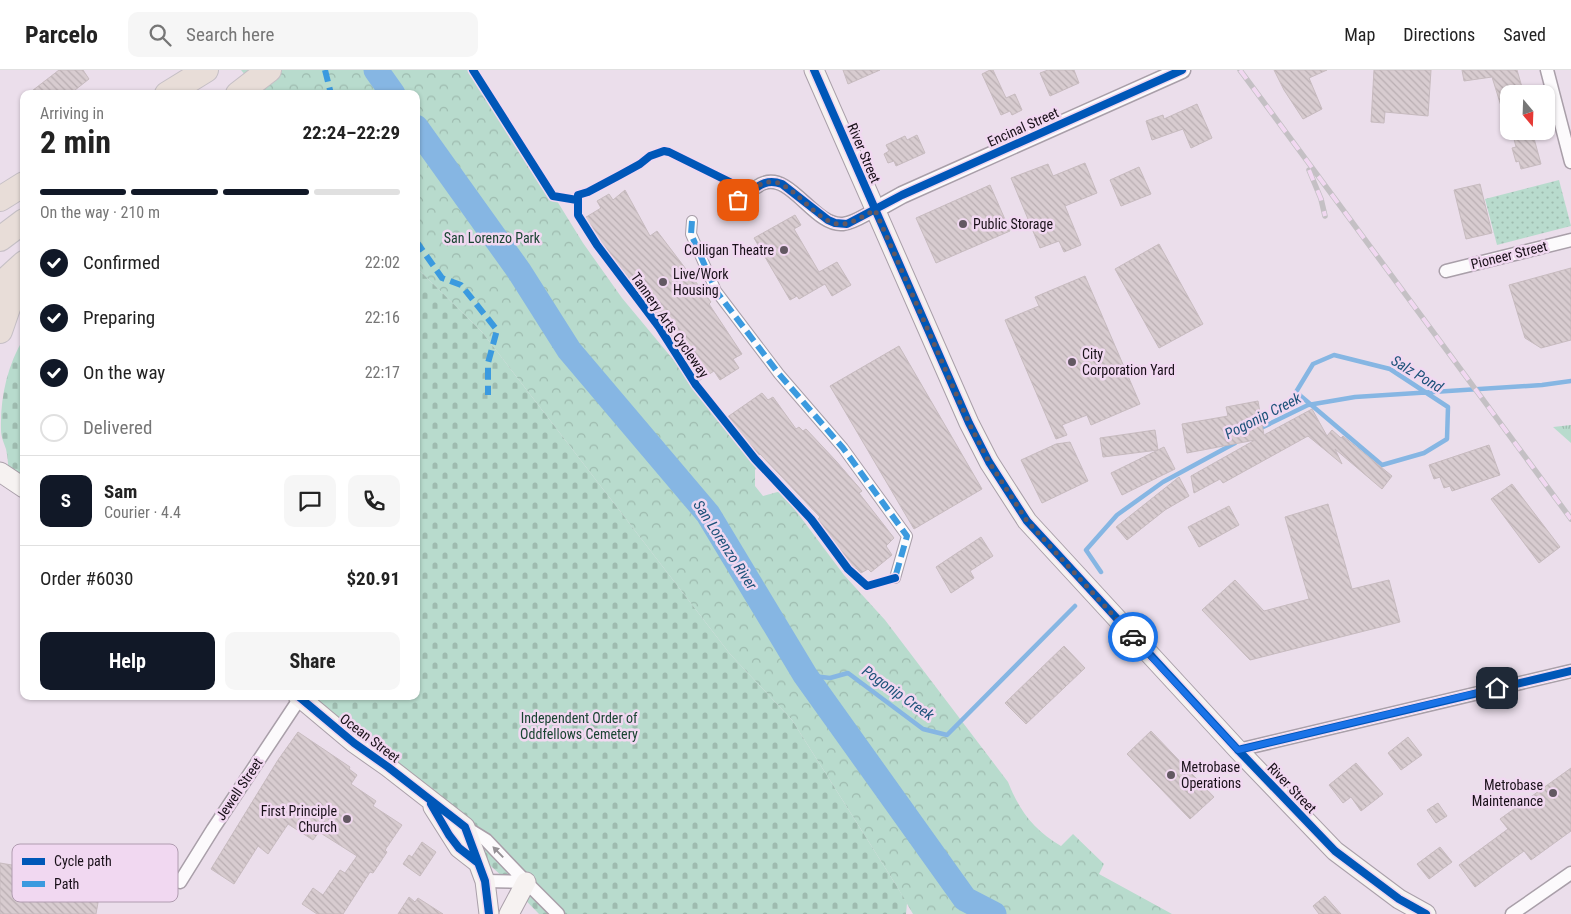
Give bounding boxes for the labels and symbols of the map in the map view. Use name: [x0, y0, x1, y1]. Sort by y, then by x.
north arrow: [1500, 85, 1555, 140]
street label: Encinal Street: [985, 104, 1061, 150]
street label: River Street: [844, 121, 884, 185]
pin: [717, 179, 759, 221]
place label: Public Storage: [973, 216, 1053, 232]
marker: Public Storage: [957, 218, 969, 230]
park label: San Lorenzo Park: [444, 230, 541, 246]
street label: Pioneer Street: [1469, 238, 1549, 272]
place label: Colligan Theatre: [684, 242, 774, 258]
marker: Colligan Theatre: [778, 244, 790, 256]
place label: Live/Work Housing: [673, 266, 729, 298]
street label: Tannery Arts Cycleway: [628, 269, 712, 381]
marker: Live/Work Housing: [657, 276, 669, 288]
place label: City Corporation Yard: [1082, 346, 1175, 378]
water label: Salz Pond: [1388, 352, 1447, 397]
marker: City Corporation Yard: [1066, 356, 1078, 368]
water label: Pogonip Creek: [1222, 389, 1305, 443]
water label: San Lorenzo River: [689, 497, 761, 593]
courier: [1108, 612, 1158, 662]
water label: Pogonip Creek: [859, 662, 938, 725]
pin: [1476, 667, 1518, 709]
street label: Ocean Street: [337, 710, 403, 766]
park label: Independent Order of Oddfellows Cemetery: [520, 710, 638, 742]
street label: Jewell Street: [212, 755, 266, 823]
place label: Metrobase Operations: [1181, 759, 1241, 791]
street label: River Street: [1264, 760, 1320, 816]
marker: Metrobase Operations: [1165, 769, 1177, 781]
place label: Metrobase Maintenance: [1472, 777, 1543, 809]
marker: Metrobase Maintenance: [1547, 787, 1559, 799]
place label: First Principle Church: [261, 803, 337, 835]
marker: First Principle Church: [341, 813, 353, 825]
legend: [12, 844, 178, 902]
one-way arrow: [492, 846, 504, 858]
text: Cycle path: [54, 853, 112, 869]
text: Path: [54, 876, 79, 892]

